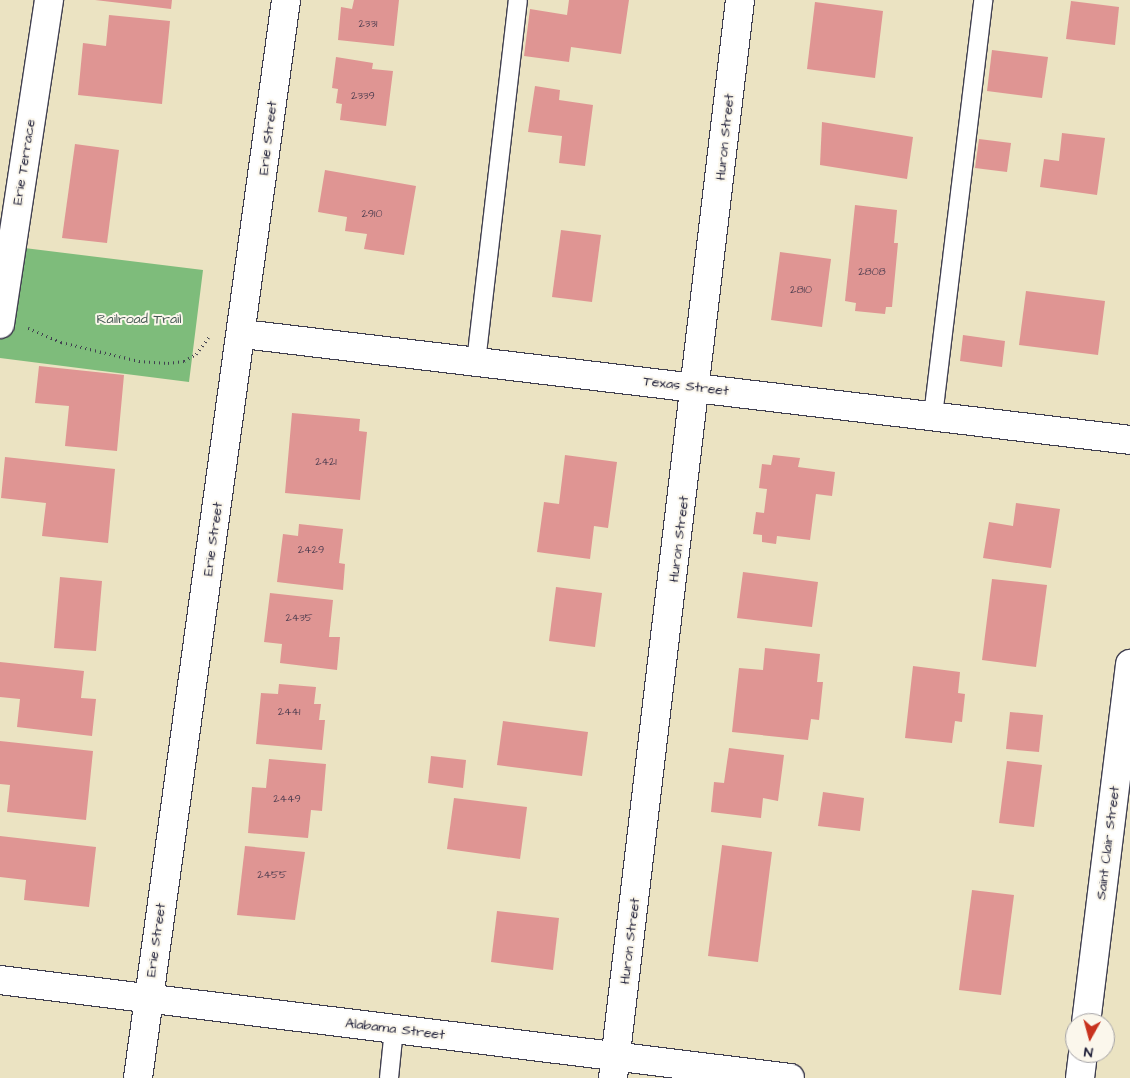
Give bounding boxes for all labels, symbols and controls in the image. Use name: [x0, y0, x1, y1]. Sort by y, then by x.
house number: 2331: [359, 17, 377, 31]
house number: 2339: [351, 89, 375, 103]
street label: Huron Street: [712, 93, 738, 181]
street label: Erie Street: [255, 100, 281, 176]
street label: Erie Terrace: [9, 118, 39, 206]
house number: 2910: [362, 207, 382, 221]
house number: 2808: [858, 265, 886, 279]
house number: 2810: [790, 283, 812, 297]
park label: Railroad Trail: [97, 311, 181, 327]
street label: Texas Street: [642, 372, 730, 400]
house number: 2421: [315, 455, 337, 469]
street label: Huron Street: [665, 495, 693, 583]
street label: Erie Street: [199, 501, 227, 577]
house number: 2429: [298, 543, 324, 557]
house number: 2435: [285, 611, 313, 625]
house number: 2441: [278, 705, 300, 719]
street label: Saint Clair Street: [1093, 785, 1123, 901]
house number: 2449: [273, 792, 301, 806]
house number: 2455: [257, 868, 287, 882]
street label: Huron Street: [616, 897, 644, 985]
street label: Erie Street: [142, 902, 170, 978]
north arrow: [1065, 1013, 1115, 1063]
street label: Alabama Street: [344, 1015, 446, 1043]
text: N: [1083, 1041, 1094, 1062]

